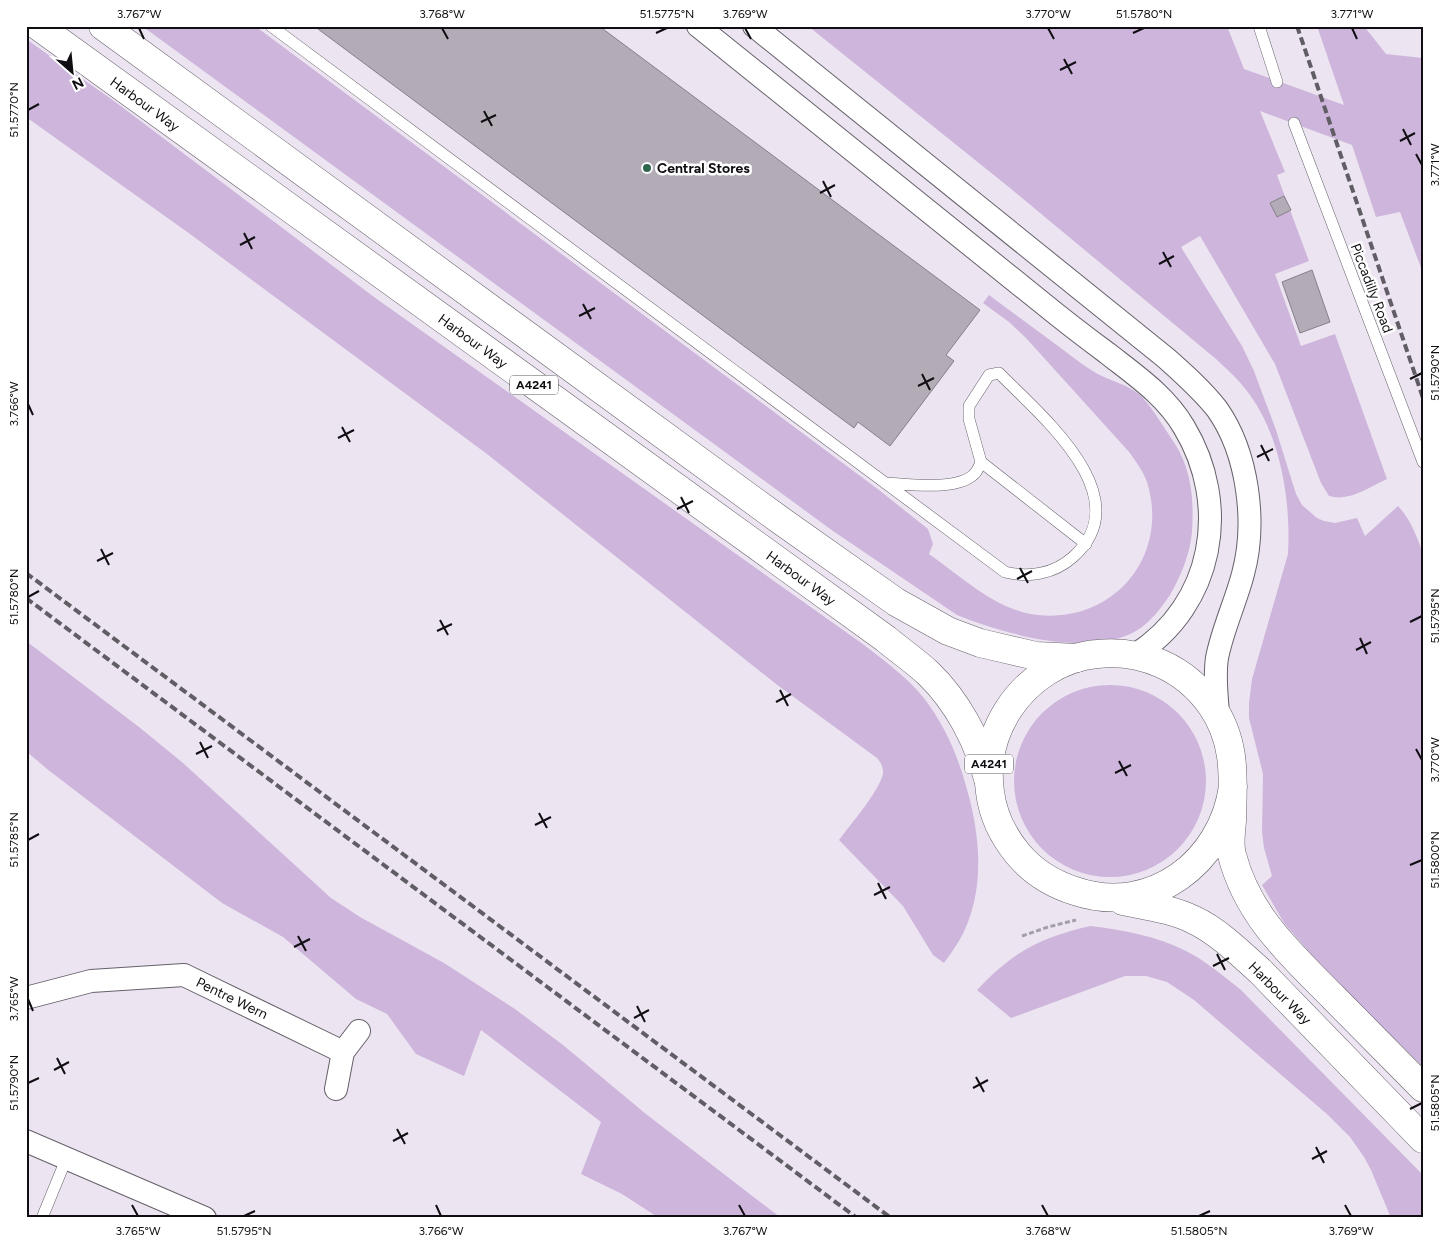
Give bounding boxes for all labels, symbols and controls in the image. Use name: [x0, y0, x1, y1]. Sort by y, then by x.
text: 3.767°W: [117, 7, 162, 21]
text: 3.768°W: [419, 7, 465, 21]
text: 51.5775°N: [640, 7, 694, 21]
text: 3.769°W: [722, 7, 768, 21]
text: 3.770°W: [1025, 7, 1071, 21]
text: 51.5780°N: [1116, 7, 1172, 21]
text: 3.771°W: [1331, 7, 1374, 21]
north arrow: [48, 48, 98, 98]
text: N: [69, 73, 86, 93]
street label: Harbour Way: [107, 73, 183, 136]
text: 51.5770°N: [7, 82, 21, 138]
text: 3.771°W: [1428, 143, 1442, 186]
place label: Central Stores: [657, 160, 750, 177]
marker: Central Stores: [641, 162, 653, 174]
street label: Piccadilly Road: [1347, 241, 1396, 335]
street label: Harbour Way: [435, 310, 511, 373]
text: 51.5790°N: [1428, 345, 1442, 401]
road number: A4241: [510, 376, 558, 394]
text: 3.766°W: [7, 381, 21, 427]
street label: Harbour Way: [763, 547, 839, 610]
text: 51.5780°N: [7, 569, 21, 625]
text: 51.5795°N: [1428, 588, 1442, 644]
text: 3.770°W: [1428, 737, 1442, 783]
road number: A4241: [965, 754, 1013, 774]
text: 51.5785°N: [7, 812, 21, 868]
text: 51.5800°N: [1428, 831, 1442, 889]
street label: Harbour Way: [1245, 958, 1315, 1029]
street label: Pentre Wern: [193, 974, 271, 1023]
text: 3.765°W: [7, 976, 21, 1022]
text: 51.5790°N: [7, 1055, 21, 1111]
text: 51.5805°N: [1428, 1075, 1442, 1131]
text: 3.765°W: [115, 1224, 161, 1238]
text: 51.5795°N: [216, 1224, 272, 1238]
text: 3.766°W: [418, 1224, 464, 1238]
text: 3.767°W: [723, 1224, 768, 1238]
text: 3.768°W: [1025, 1224, 1071, 1238]
text: 51.5805°N: [1171, 1224, 1227, 1238]
text: 3.769°W: [1328, 1224, 1374, 1238]

